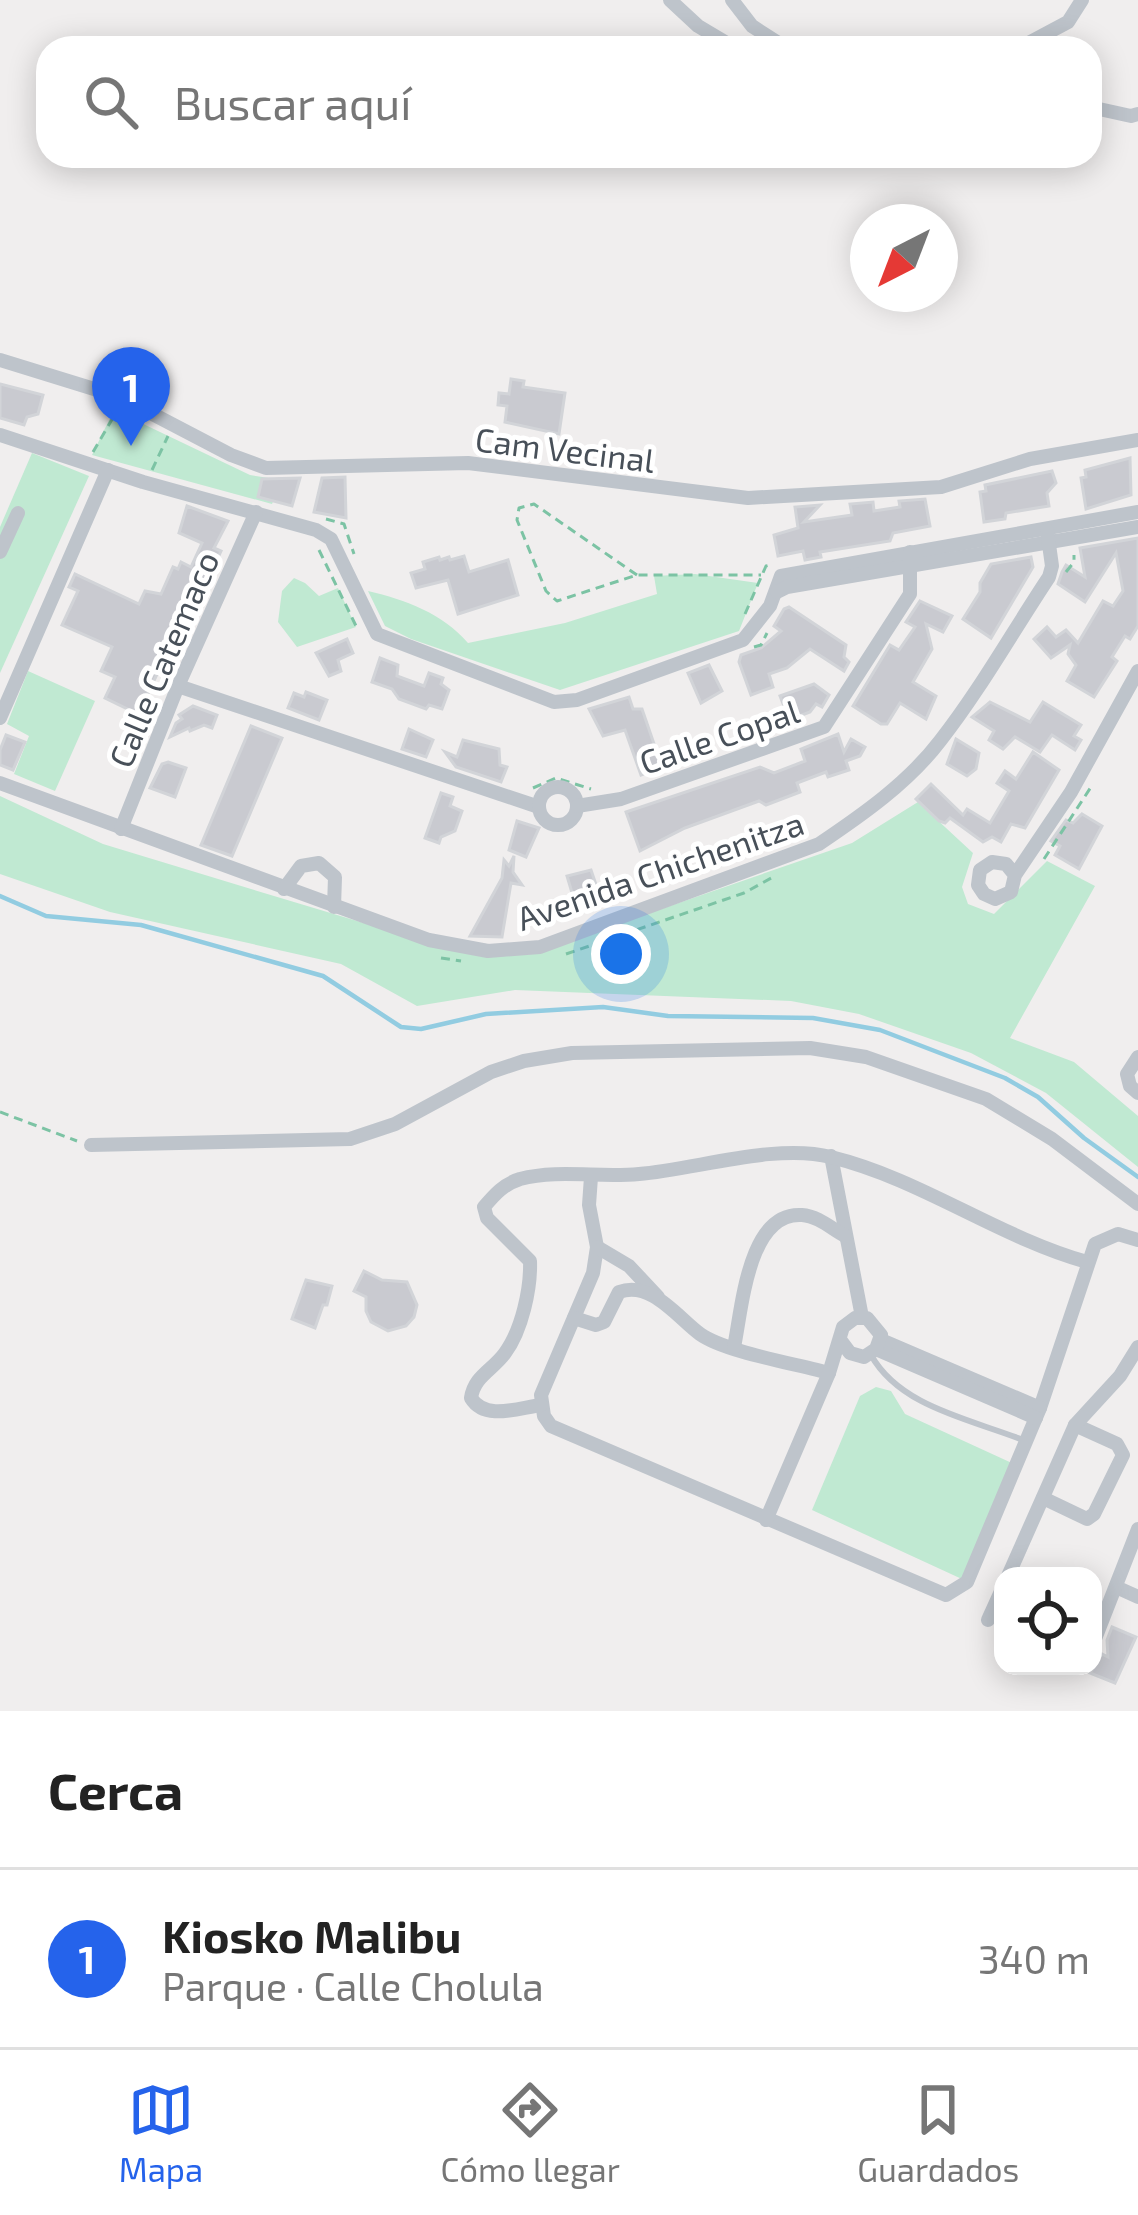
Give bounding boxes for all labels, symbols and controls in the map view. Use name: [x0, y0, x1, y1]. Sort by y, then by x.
search box: [36, 36, 1102, 168]
icon: search: [78, 69, 144, 135]
text: Buscar aquí: [174, 75, 411, 129]
north arrow: [850, 204, 958, 312]
pin: 1: [92, 347, 170, 446]
street label: Cam Vecinal: [473, 418, 657, 480]
street label: Calle Catemaco: [100, 545, 226, 773]
street label: Calle Copal: [634, 690, 804, 782]
street label: Avenida Chichenitza: [511, 802, 809, 938]
your location: [591, 924, 651, 984]
map controls: [994, 1567, 1102, 1675]
button: locate: [994, 1567, 1102, 1675]
text: Cerca: [48, 1759, 183, 1820]
text: Kiosko Malibu: [162, 1908, 461, 1962]
text: 1: [79, 1935, 95, 1982]
text: 340 m: [978, 1935, 1090, 1982]
text: Parque · Calle Cholula: [162, 1962, 544, 2009]
tab: Mapa: [119, 2077, 203, 2189]
tab: Cómo llegar: [440, 2077, 620, 2189]
tab: Guardados: [857, 2077, 1019, 2189]

